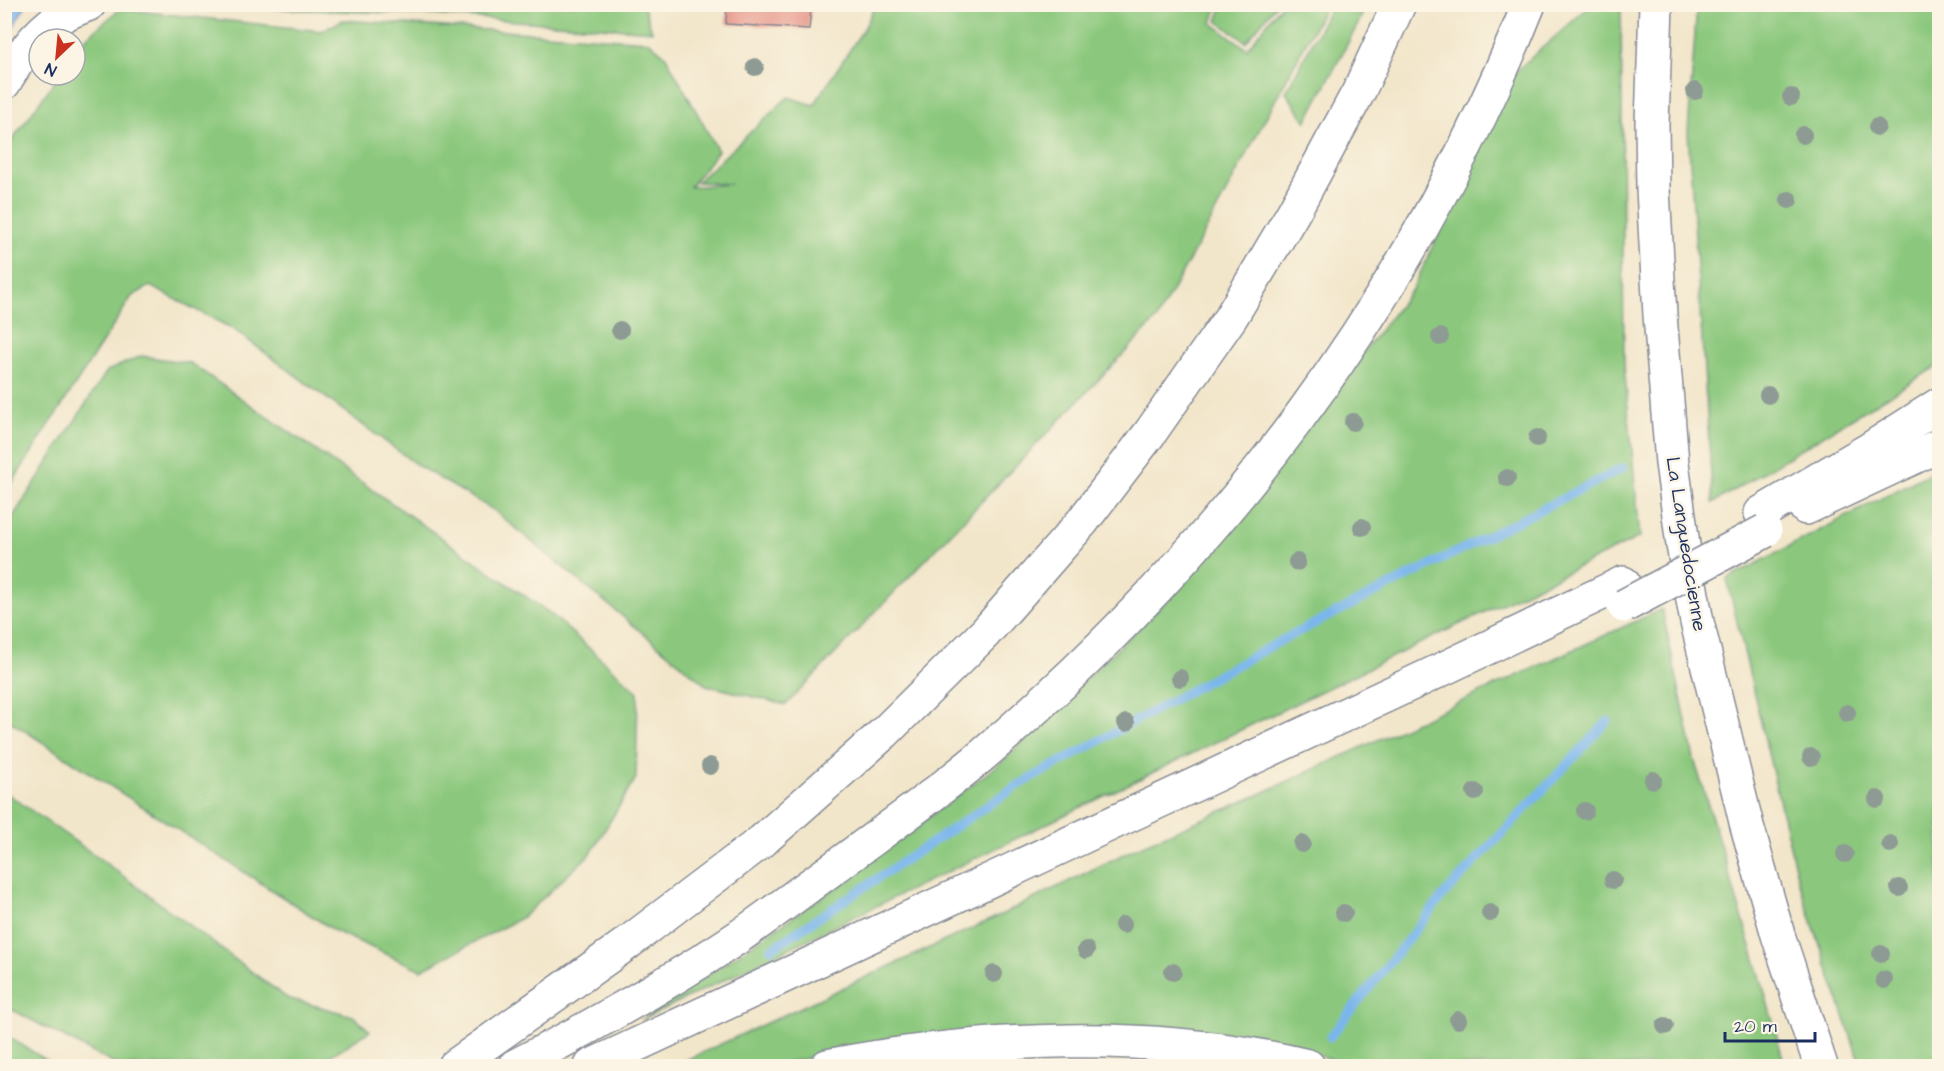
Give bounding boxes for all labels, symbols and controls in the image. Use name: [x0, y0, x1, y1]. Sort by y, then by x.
north arrow: [27, 27, 87, 87]
text: N: [42, 57, 60, 82]
street label: La Languedocienne: [1657, 455, 1714, 634]
scale bar: [1725, 1005, 1815, 1043]
text: 20 m: [1734, 1014, 1777, 1039]

